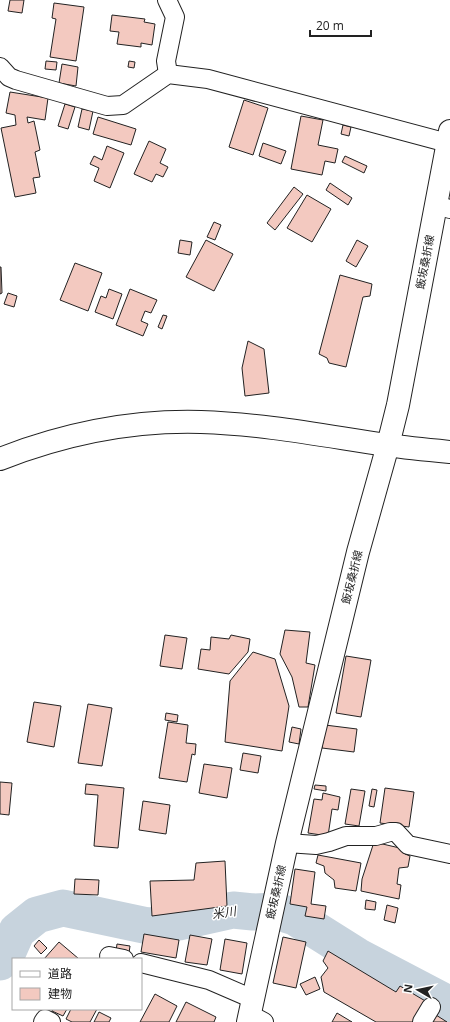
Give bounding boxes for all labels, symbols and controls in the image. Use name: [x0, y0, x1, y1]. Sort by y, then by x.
scale bar: [310, 12, 371, 38]
text: 20 m: [316, 17, 344, 34]
street label: 飯坂桑折線: [412, 233, 437, 290]
street label: 飯坂桑折線: [338, 548, 365, 605]
street label: 飯坂桑折線: [262, 863, 289, 920]
water label: 米川: [211, 902, 239, 923]
legend: [12, 958, 142, 1010]
text: 道路: [48, 965, 72, 982]
north arrow: [398, 970, 438, 1010]
text: N: [400, 983, 416, 994]
text: 建物: [48, 985, 72, 1002]

